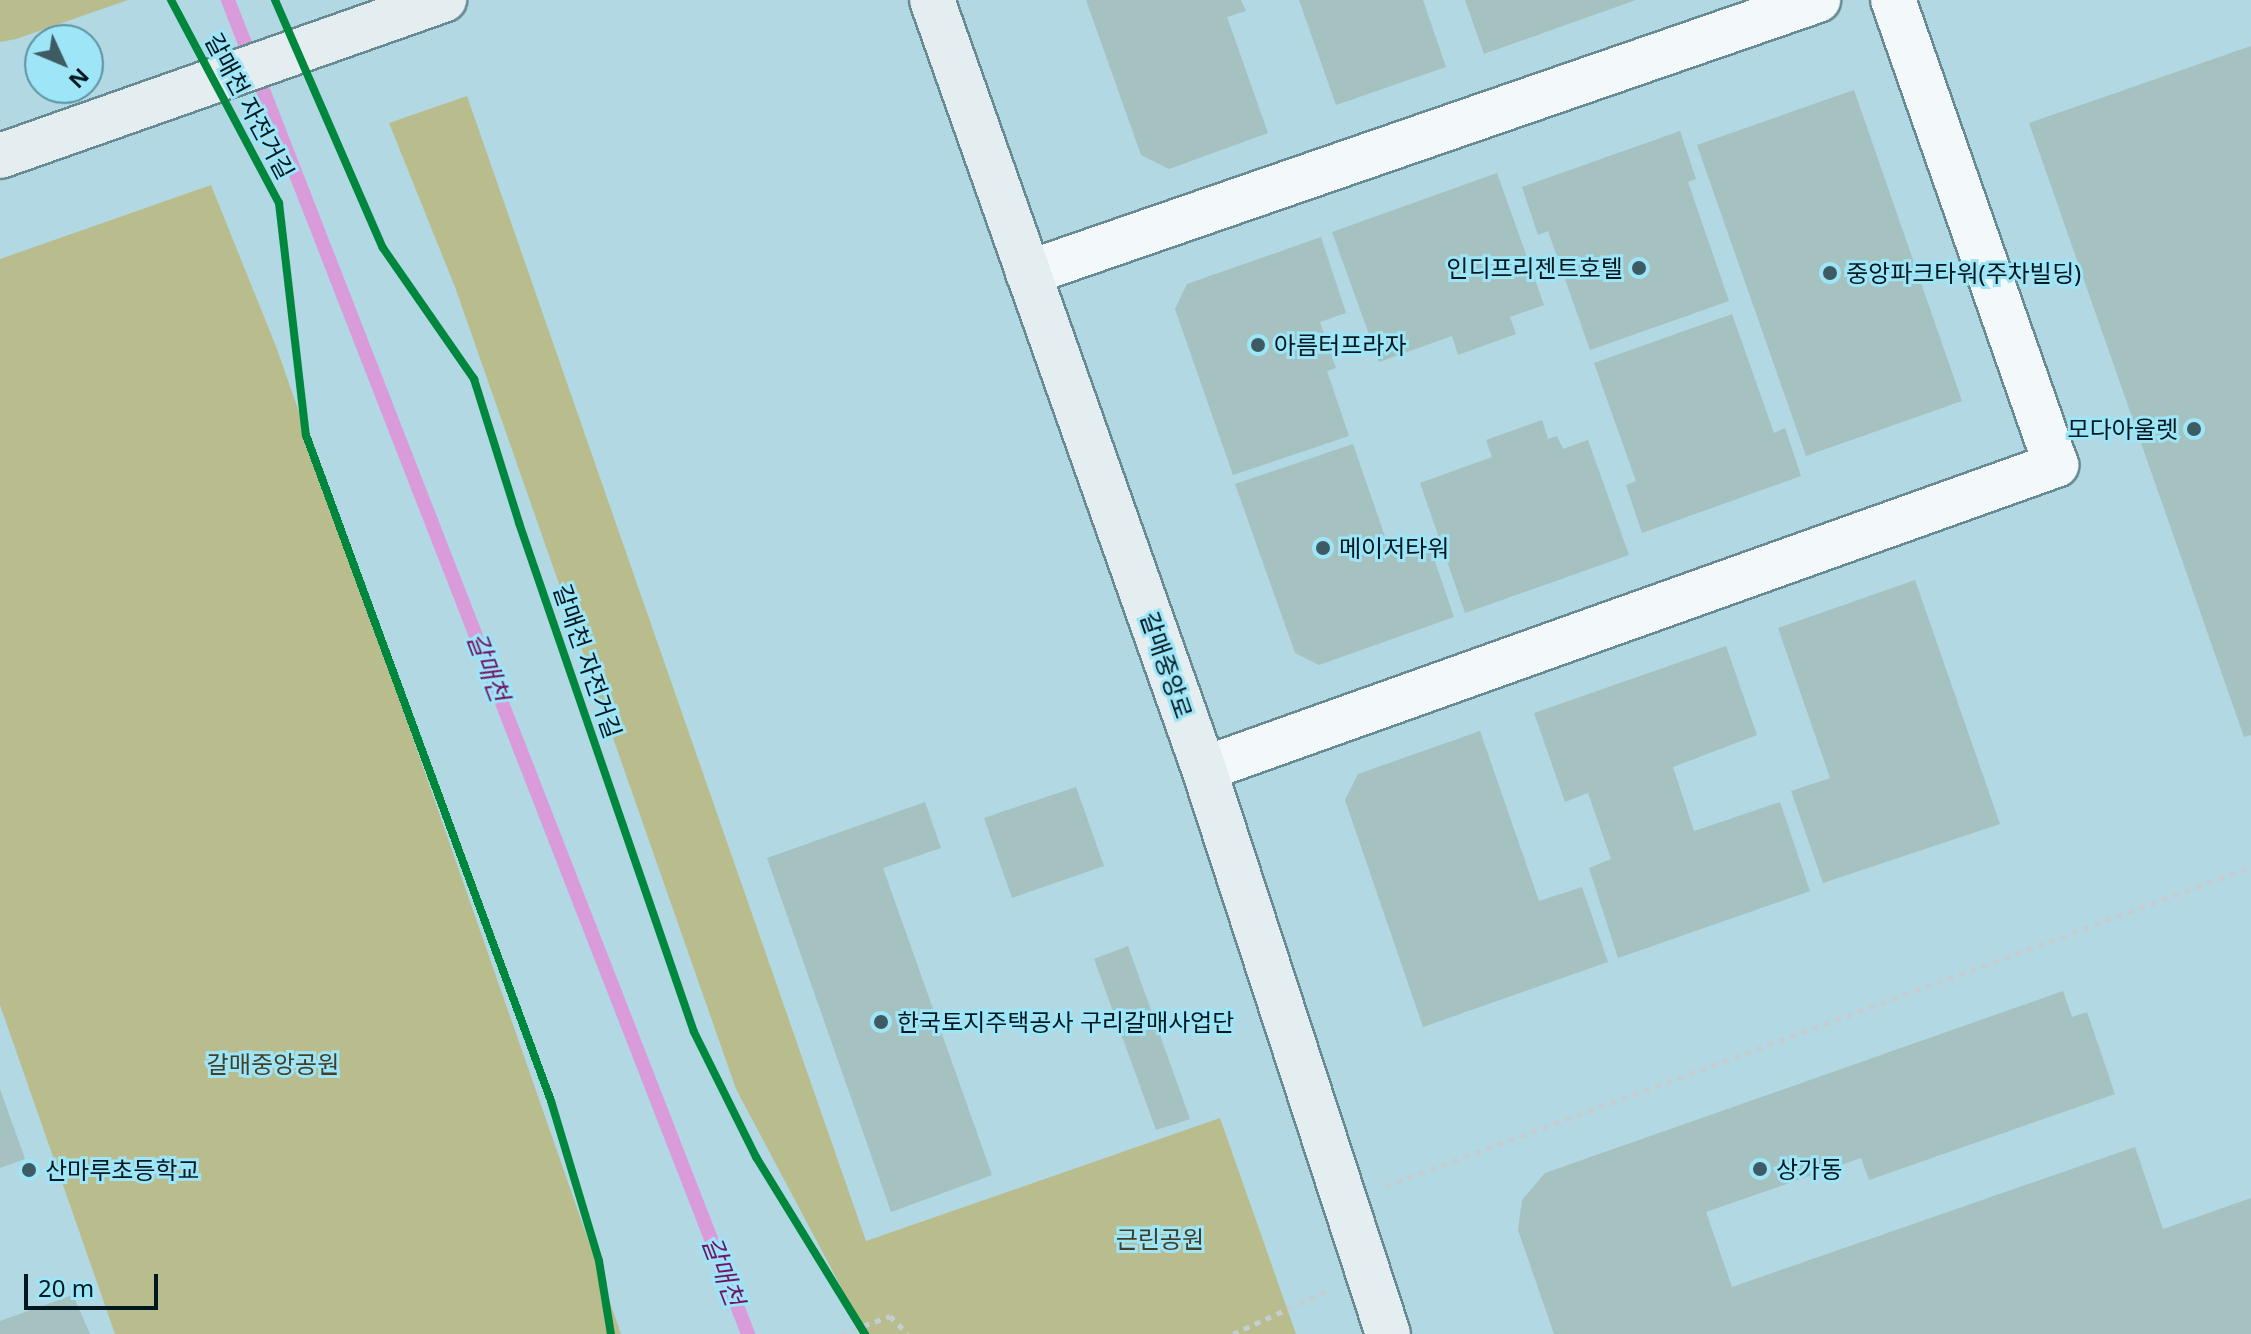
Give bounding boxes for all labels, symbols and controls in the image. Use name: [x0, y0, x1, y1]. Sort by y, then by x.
north arrow: [24, 24, 104, 104]
street label: 갈매천 자전거길: [200, 28, 300, 184]
text: N: [63, 62, 97, 96]
place label: 인디프리젠트호텔: [1446, 254, 1623, 282]
marker: 인디프리젠트호텔: [1630, 259, 1648, 277]
place label: 중앙파크타워(주차빌딩): [1846, 259, 2081, 287]
marker: 중앙파크타워(주차빌딩): [1821, 264, 1839, 282]
place label: 아름터프라자: [1274, 331, 1406, 359]
marker: 아름터프라자: [1249, 336, 1267, 354]
place label: 모다아울렛: [2068, 415, 2178, 443]
marker: 모다아울렛: [2185, 420, 2203, 438]
place label: 메이저타워: [1339, 534, 1449, 562]
marker: 메이저타워: [1314, 539, 1332, 557]
street label: 갈매천 자전거길: [548, 580, 628, 742]
street label: 갈매중앙로: [1135, 608, 1199, 722]
water label: 갈매천: [461, 628, 515, 706]
place label: 한국토지주택공사 구리갈매사업단: [897, 1008, 1234, 1036]
marker: 한국토지주택공사 구리갈매사업단: [872, 1013, 890, 1031]
park label: 갈매중앙공원: [207, 1050, 339, 1078]
place label: 상가동: [1776, 1155, 1842, 1183]
place label: 산마루초등학교: [45, 1156, 200, 1184]
marker: 상가동: [1751, 1160, 1769, 1178]
marker: 산마루초등학교: [20, 1161, 38, 1179]
park label: 근린공원: [1116, 1225, 1204, 1253]
water label: 갈매천: [696, 1232, 750, 1310]
scale bar: [28, 1258, 162, 1308]
text: 20 m: [38, 1271, 94, 1304]

